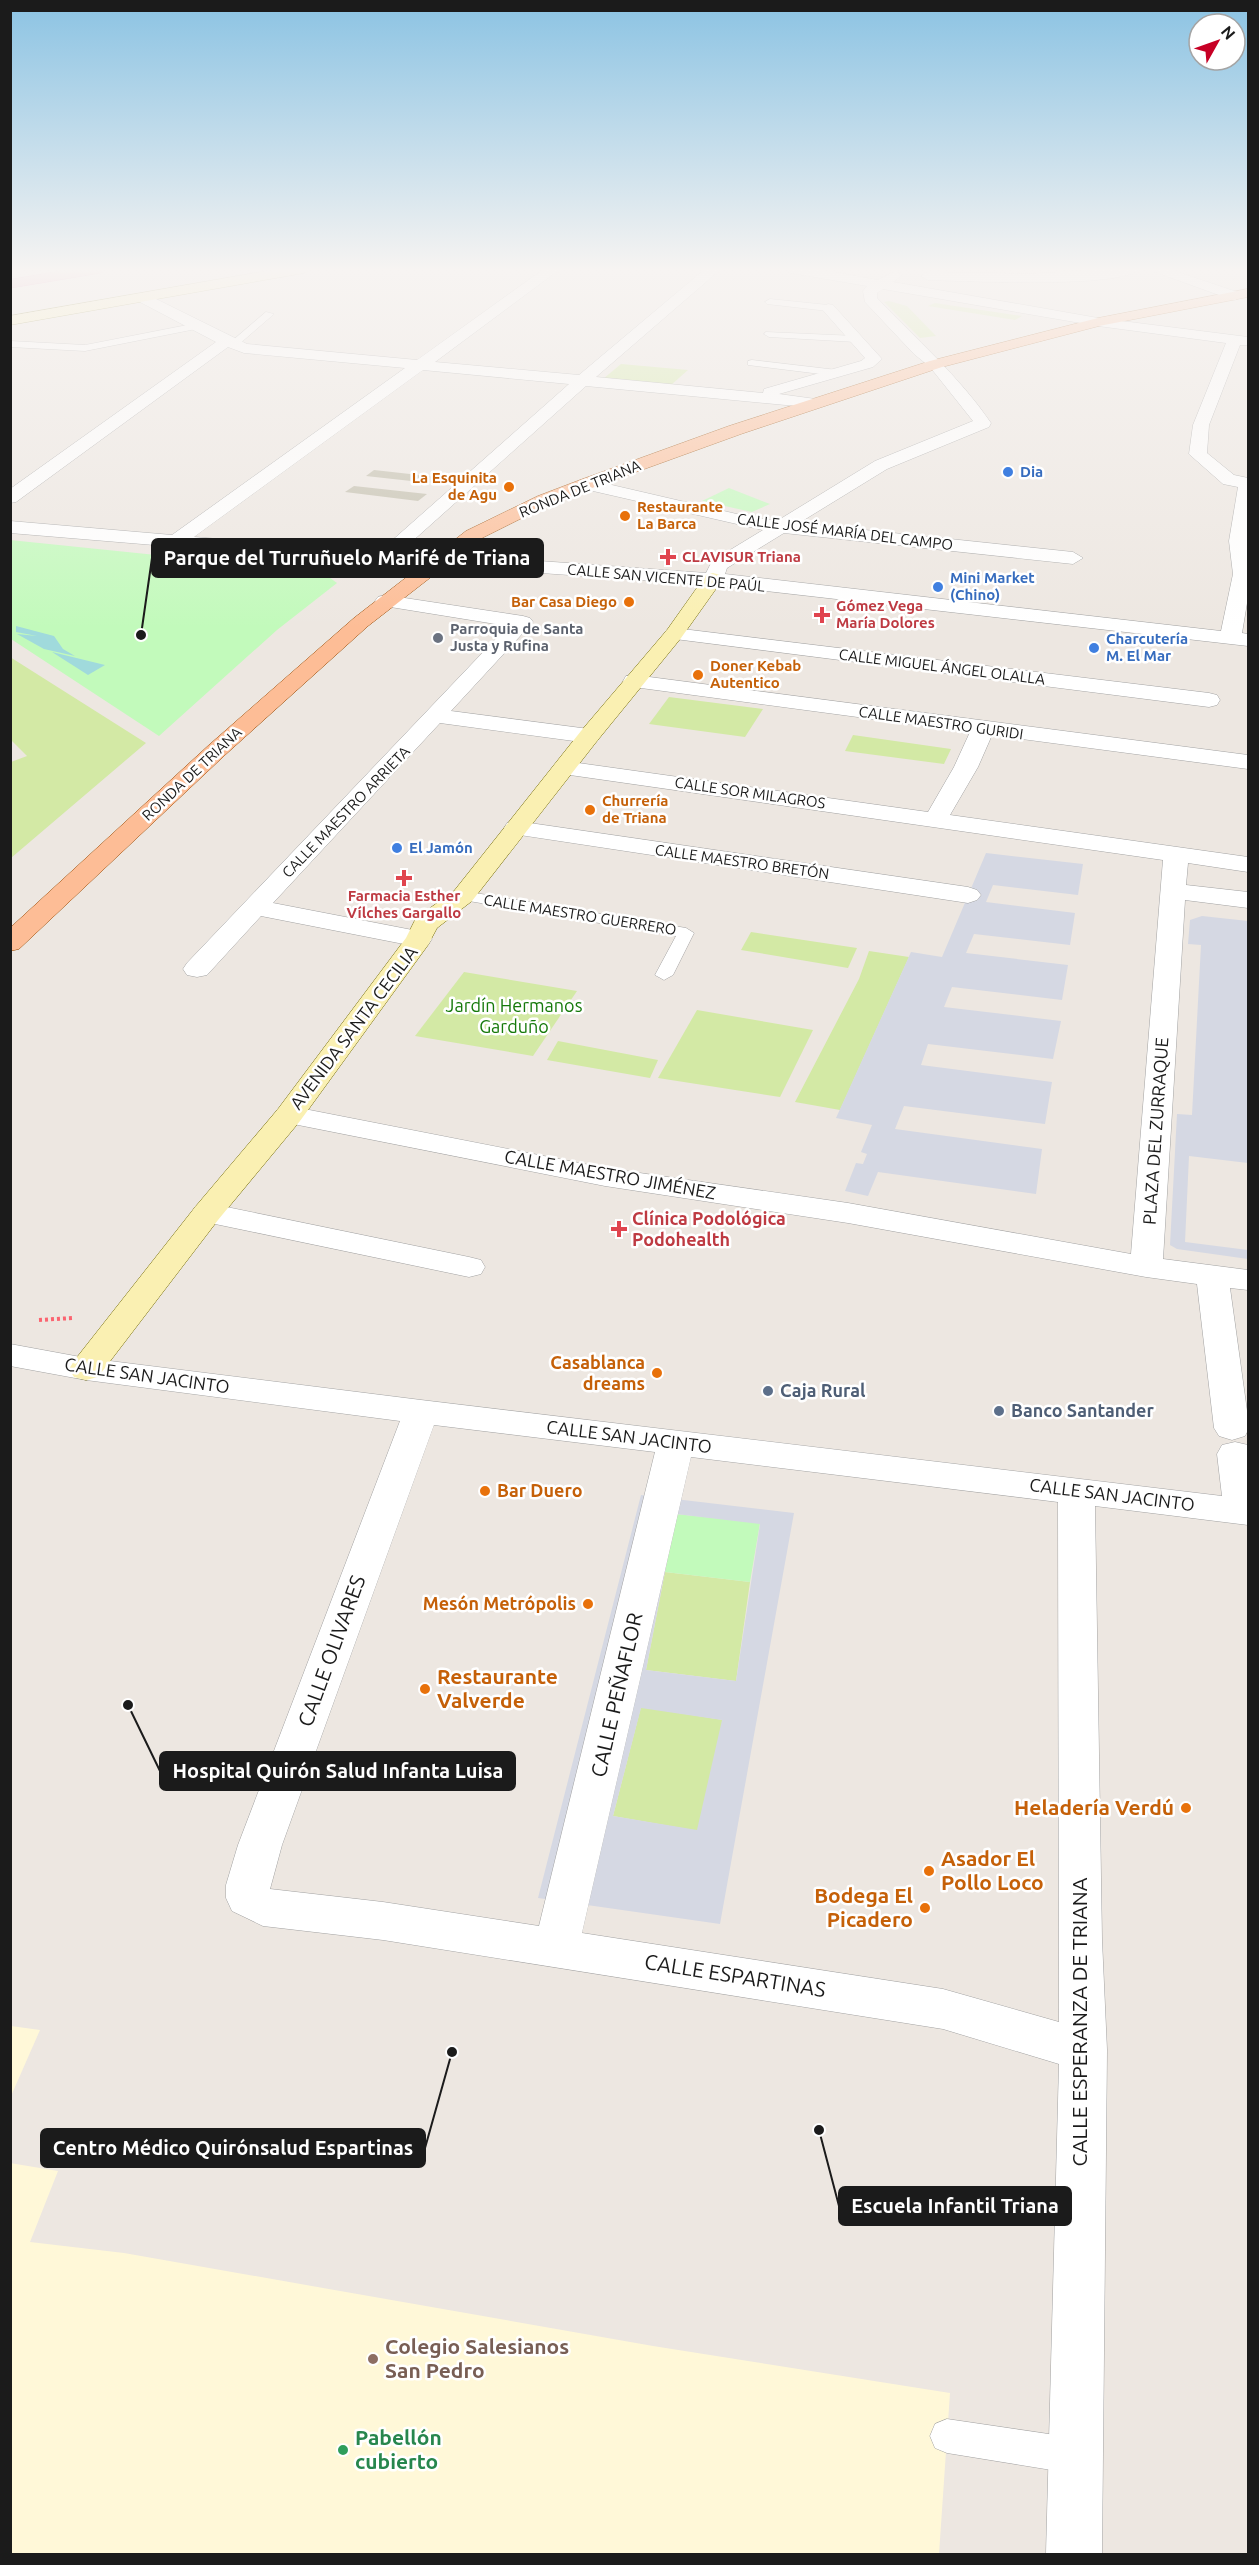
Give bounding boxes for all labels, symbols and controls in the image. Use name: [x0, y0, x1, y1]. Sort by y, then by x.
north arrow: [1187, 12, 1247, 72]
text: N: [1218, 22, 1239, 43]
street label: RONDA DE TRIANA: [517, 456, 643, 521]
place label: Dia: [1020, 463, 1043, 480]
marker: Dia: [1001, 465, 1015, 479]
place label: La Esquinita de Agu: [412, 469, 497, 503]
marker: La Esquinita de Agu: [502, 480, 516, 494]
place label: Restaurante La Barca: [637, 498, 723, 532]
marker: Restaurante La Barca: [618, 509, 632, 523]
street label: CALLE JOSÉ MARÍA DEL CAMPO: [736, 510, 954, 553]
callout: Parque del Turruñuelo Marifé de Triana: [152, 539, 543, 577]
text: Parque del Turruñuelo Marifé de Triana: [164, 546, 530, 569]
marker: CLAVISUR Triana: [659, 548, 677, 566]
place label: CLAVISUR Triana: [682, 548, 801, 565]
street label: CALLE SAN VICENTE DE PAÚL: [566, 560, 766, 595]
place label: Mini Market (Chino): [950, 569, 1035, 603]
marker: Mini Market (Chino): [931, 580, 945, 594]
place label: Bar Casa Diego: [511, 593, 617, 610]
marker: Bar Casa Diego: [622, 595, 636, 609]
place label: Gómez Vega María Dolores: [836, 597, 935, 631]
marker: Gómez Vega María Dolores: [813, 606, 831, 624]
place label: Parroquia de Santa Justa y Rufina: [450, 620, 583, 654]
place label: Charcutería M. El Mar: [1106, 630, 1188, 664]
marker: Parroquia de Santa Justa y Rufina: [431, 631, 445, 645]
marker: Charcutería M. El Mar: [1087, 641, 1101, 655]
street label: CALLE MIGUEL ÁNGEL OLALLA: [838, 645, 1046, 688]
place label: Doner Kebab Autentico: [710, 657, 801, 691]
marker: Doner Kebab Autentico: [691, 668, 705, 682]
street label: CALLE MAESTRO GURIDI: [858, 703, 1024, 742]
street label: RONDA DE TRIANA: [139, 723, 245, 824]
street label: CALLE MAESTRO ARRIETA: [278, 742, 413, 881]
street label: CALLE SOR MILAGROS: [674, 774, 827, 812]
place label: Churrería de Triana: [602, 792, 668, 826]
marker: Churrería de Triana: [583, 803, 597, 817]
place label: El Jamón: [409, 839, 473, 856]
marker: El Jamón: [390, 841, 404, 855]
street label: CALLE MAESTRO BRETÓN: [654, 841, 830, 882]
marker: Farmacia Esther Vílches Gargallo: [397, 871, 411, 885]
place label: Farmacia Esther Vílches Gargallo: [347, 887, 461, 921]
street label: CALLE MAESTRO GUERRERO: [482, 891, 678, 938]
street label: AVENIDA SANTA CECILIA: [285, 942, 421, 1113]
park label: Jardín Hermanos Garduño: [446, 995, 583, 1036]
street label: PLAZA DEL ZURRAQUE: [1138, 1036, 1173, 1226]
street label: CALLE MAESTRO JIMÉNEZ: [503, 1145, 718, 1202]
place label: Clínica Podológica Podohealth: [632, 1208, 786, 1249]
marker: Clínica Podológica Podohealth: [610, 1220, 628, 1238]
place label: Casablanca dreams: [550, 1352, 645, 1393]
street label: CALLE SAN JACINTO: [63, 1354, 231, 1396]
marker: Casablanca dreams: [650, 1366, 664, 1380]
place label: Caja Rural: [780, 1380, 866, 1400]
marker: Caja Rural: [761, 1384, 775, 1398]
place label: Banco Santander: [1011, 1400, 1154, 1420]
marker: Banco Santander: [992, 1404, 1006, 1418]
street label: CALLE SAN JACINTO: [545, 1416, 713, 1456]
street label: CALLE SAN JACINTO: [1028, 1474, 1196, 1514]
place label: Bar Duero: [497, 1480, 583, 1500]
marker: Bar Duero: [478, 1484, 492, 1498]
street label: CALLE OLIVARES: [293, 1572, 370, 1730]
place label: Mesón Metrópolis: [423, 1593, 576, 1613]
marker: Mesón Metrópolis: [581, 1597, 595, 1611]
street label: CALLE PEÑAFLOR: [585, 1610, 647, 1780]
place label: Restaurante Valverde: [437, 1664, 558, 1712]
marker: Restaurante Valverde: [418, 1682, 432, 1696]
callout: Hospital Quirón Salud Infanta Luisa: [160, 1752, 515, 1790]
text: Hospital Quirón Salud Infanta Luisa: [173, 1759, 503, 1782]
place label: Heladería Verdú: [1014, 1795, 1174, 1819]
marker: Heladería Verdú: [1179, 1801, 1193, 1815]
place label: Asador El Pollo Loco: [941, 1846, 1044, 1894]
marker: Asador El Pollo Loco: [922, 1864, 936, 1878]
street label: CALLE ESPERANZA DE TRIANA: [1067, 1877, 1091, 2167]
place label: Bodega El Picadero: [814, 1883, 913, 1931]
marker: Bodega El Picadero: [918, 1901, 932, 1915]
street label: CALLE ESPARTINAS: [643, 1949, 828, 2001]
callout: Centro Médico Quirónsalud Espartinas: [41, 2129, 425, 2167]
text: Centro Médico Quirónsalud Espartinas: [53, 2136, 413, 2159]
callout: Escuela Infantil Triana: [839, 2187, 1071, 2225]
text: Escuela Infantil Triana: [851, 2194, 1059, 2217]
place label: Colegio Salesianos San Pedro: [385, 2334, 569, 2382]
marker: Colegio Salesianos San Pedro: [366, 2352, 380, 2366]
place label: Pabellón cubierto: [355, 2425, 442, 2473]
marker: Pabellón cubierto: [336, 2443, 350, 2457]

